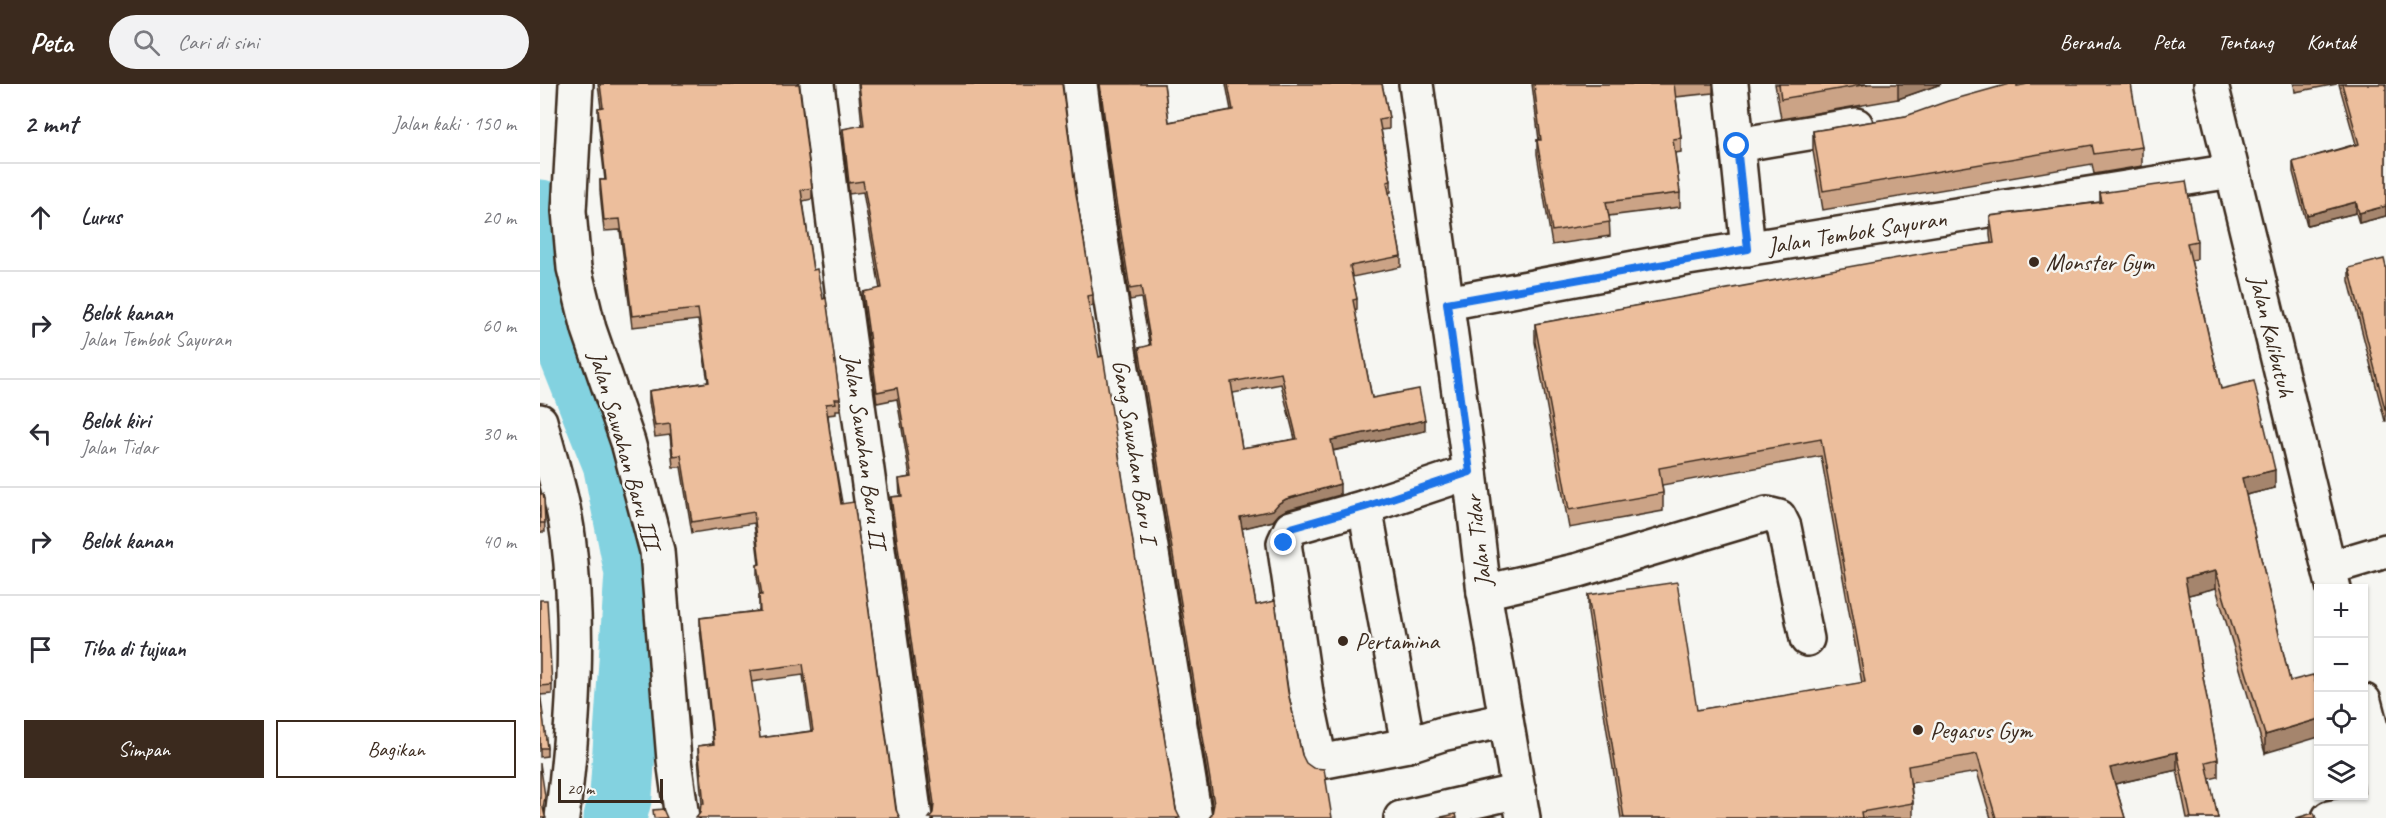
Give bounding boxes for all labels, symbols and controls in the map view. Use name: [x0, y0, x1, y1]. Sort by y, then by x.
search box: [109, 15, 529, 69]
text: Peta: [30, 25, 73, 60]
icon: search: [130, 26, 163, 59]
text: Cari di sini: [178, 28, 259, 56]
text: Beranda: [2060, 29, 2120, 55]
text: Peta: [2153, 29, 2184, 55]
text: Tentang: [2217, 29, 2274, 55]
text: Kontak: [2307, 29, 2356, 55]
text: 2 mnt: [24, 107, 77, 140]
text: Jalan kaki · 150 m: [393, 111, 516, 136]
route start: [1723, 132, 1749, 158]
icon: ahead: [24, 201, 57, 234]
text: Lurus: [81, 203, 121, 231]
street label: Jalan Tembok Sayuran: [1764, 203, 1949, 261]
text: 20 m: [482, 205, 516, 230]
place label: Monster Gym: [2046, 247, 2155, 277]
marker: Monster Gym: [2027, 255, 2041, 269]
street label: Jalan Kalibutuh: [2242, 271, 2302, 401]
text: Belok kanan: [81, 299, 173, 327]
icon: right: [24, 309, 57, 342]
text: 60 m: [482, 313, 516, 338]
text: Jalan Tembok Sayuran: [81, 327, 231, 352]
street label: Jalan Sawahan Baru III: [582, 347, 669, 557]
street label: Jalan Sawahan Baru II: [836, 351, 894, 555]
street label: Gang Sawahan Baru I: [1106, 358, 1165, 550]
text: Belok kiri: [81, 407, 150, 435]
icon: left: [24, 417, 57, 450]
text: 30 m: [482, 421, 516, 446]
text: Jalan Tidar: [81, 435, 158, 460]
street label: Jalan Tidar: [1457, 491, 1499, 589]
icon: right: [24, 525, 57, 558]
text: Belok kanan: [81, 527, 173, 555]
text: 40 m: [482, 529, 516, 554]
route end: [1270, 529, 1296, 555]
map controls: [2314, 584, 2368, 800]
button: +: [2314, 584, 2368, 638]
place label: Pertamina: [1355, 626, 1440, 656]
icon: arrive: [24, 633, 57, 666]
marker: Pertamina: [1336, 634, 1350, 648]
text: Tiba di tujuan: [81, 635, 186, 663]
button: −: [2314, 638, 2368, 692]
button: locate: [2314, 692, 2368, 746]
place label: Pegasus Gym: [1930, 715, 2034, 745]
button: Simpan: [24, 720, 264, 778]
button: Bagikan: [276, 720, 516, 778]
marker: Pegasus Gym: [1911, 723, 1925, 737]
button: layers: [2314, 746, 2368, 800]
scale bar: [558, 776, 663, 804]
text: 20 m: [567, 779, 594, 799]

